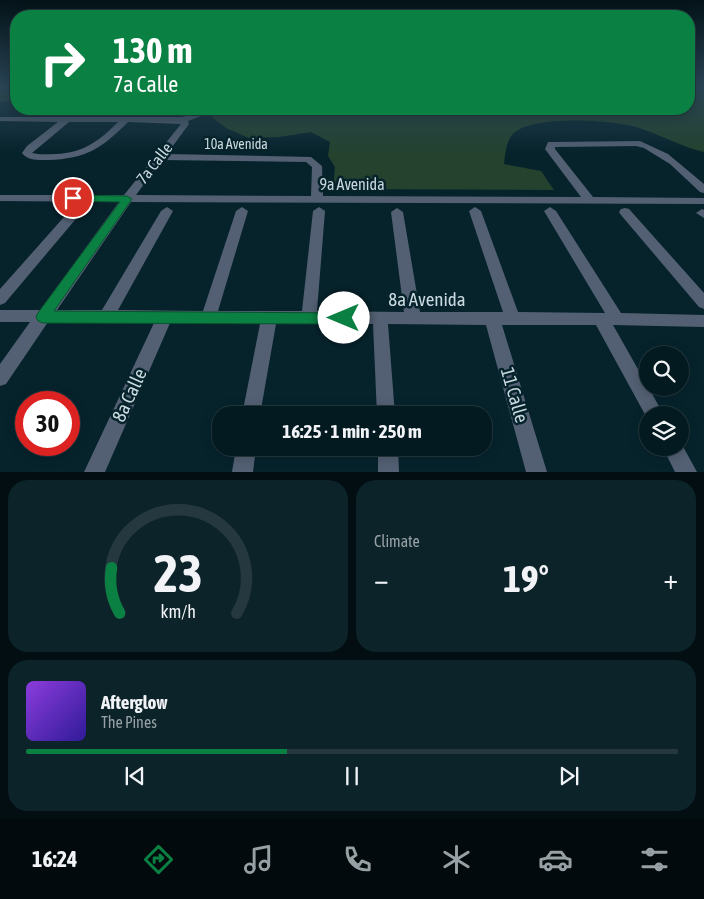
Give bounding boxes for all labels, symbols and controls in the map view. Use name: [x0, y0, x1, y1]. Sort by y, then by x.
icon: right: [30, 30, 95, 95]
text: 130 m: [113, 30, 192, 70]
text: 7a Calle: [113, 71, 178, 97]
street label: 10a Avenida: [204, 136, 268, 152]
street label: 7a Calle: [132, 139, 176, 187]
street label: 9a Avenida: [319, 175, 385, 193]
pin: [52, 177, 94, 219]
icon: arrive: [59, 184, 87, 212]
street label: 8a Avenida: [388, 288, 466, 310]
position arrow: [317, 291, 369, 343]
map controls: [639, 346, 689, 456]
button: search: [639, 346, 689, 396]
street label: 8a Calle: [107, 365, 151, 425]
street label: 11 Calle: [497, 365, 533, 425]
speed limit sign: 30: [15, 391, 80, 456]
button: layers: [639, 406, 689, 456]
text: 16:25 · 1 min · 250 m: [282, 420, 422, 442]
text: Climate: [374, 532, 420, 550]
text: 23: [154, 543, 202, 603]
text: 19°: [503, 557, 549, 600]
text: −: [374, 563, 389, 595]
text: +: [663, 563, 678, 595]
text: km/h: [160, 601, 196, 622]
text: Afterglow: [101, 691, 168, 713]
text: The Pines: [101, 713, 157, 731]
icon: previous: [121, 762, 149, 790]
icon: pause: [338, 762, 366, 790]
icon: next: [555, 762, 583, 790]
icon: directions: [141, 842, 176, 877]
icon: music: [241, 842, 276, 877]
icon: phone: [340, 842, 375, 877]
icon: climate: [439, 842, 474, 877]
icon: car: [538, 842, 573, 877]
icon: filters: [637, 842, 672, 877]
text: 16:24: [32, 846, 77, 872]

